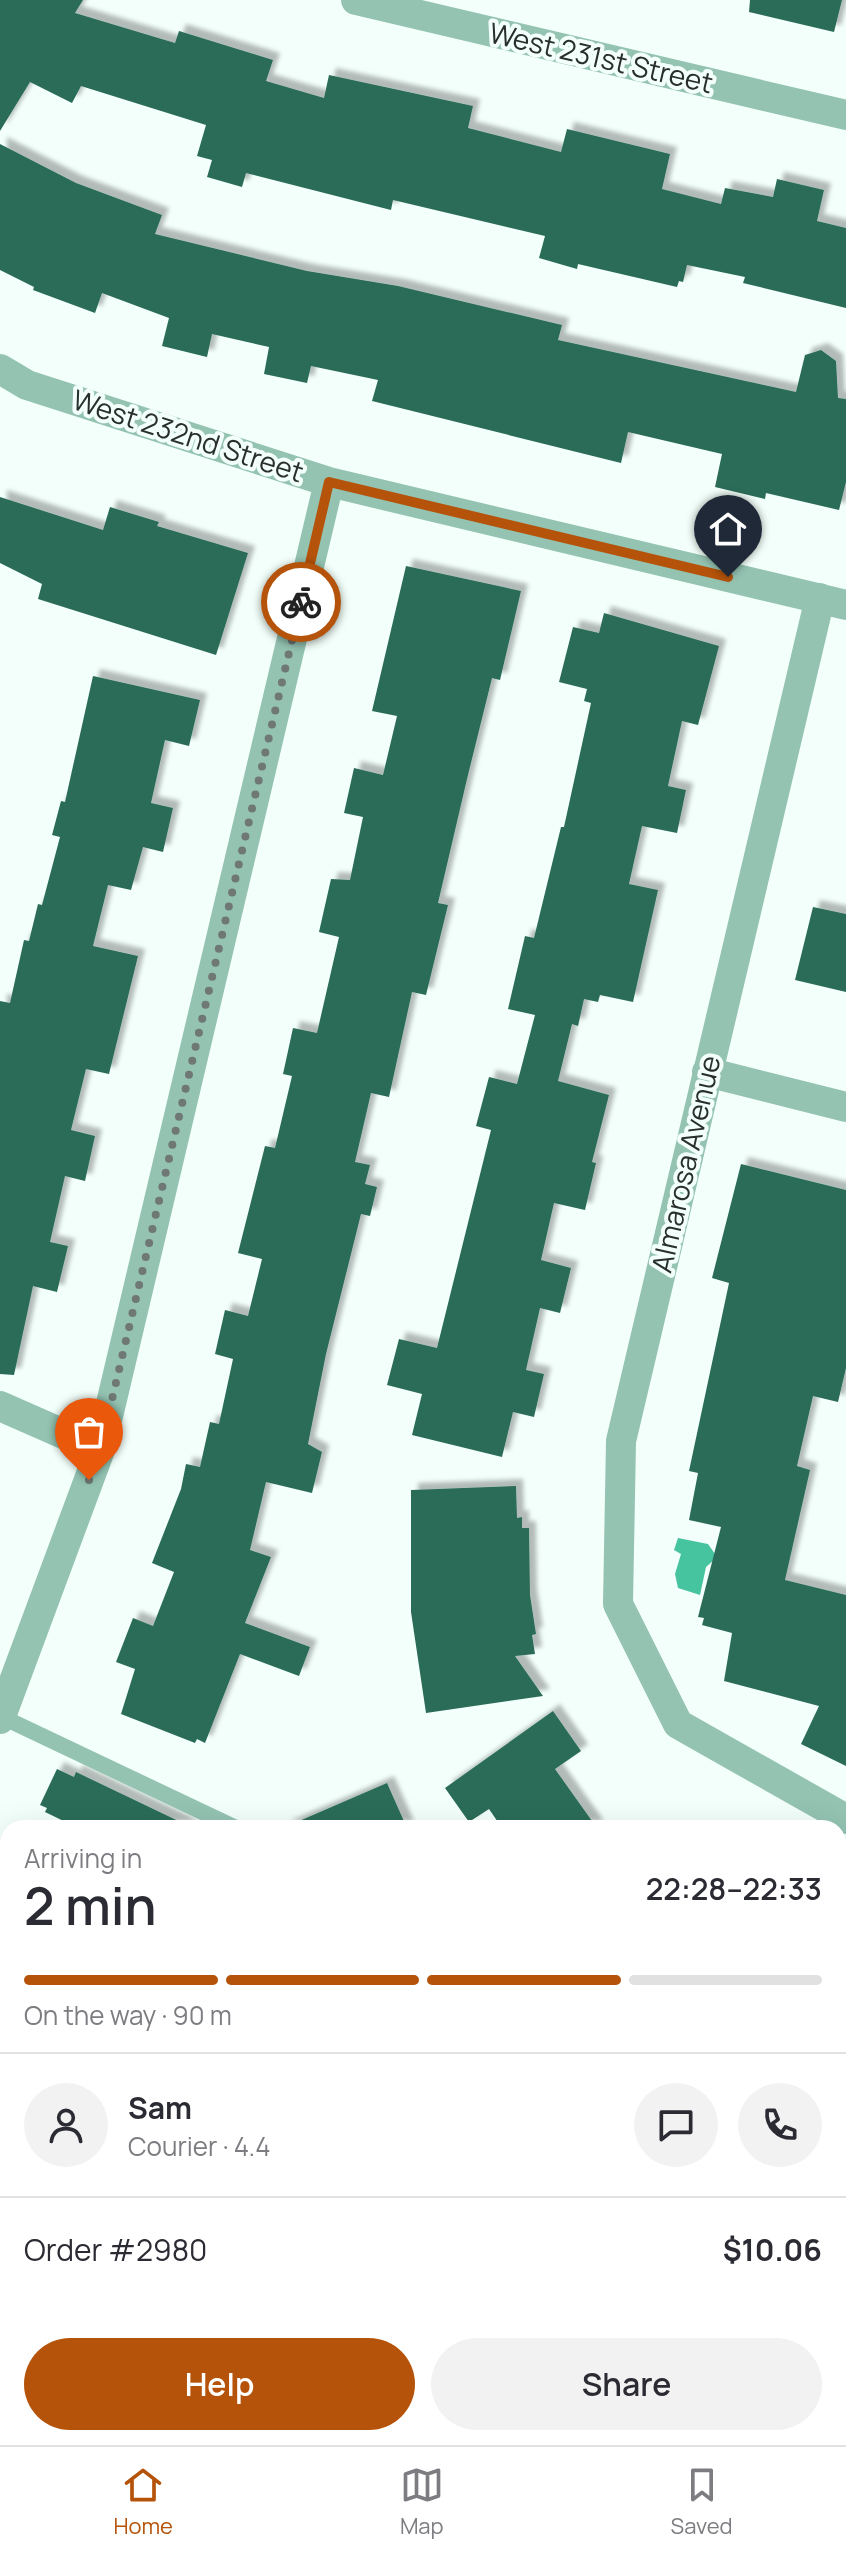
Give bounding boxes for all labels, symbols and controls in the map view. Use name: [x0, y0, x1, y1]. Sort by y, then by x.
street label: West 231st Street: [486, 13, 717, 101]
street label: West 232nd Street: [68, 380, 309, 490]
pin: [694, 495, 762, 577]
icon: home: [706, 507, 750, 551]
courier: [261, 562, 341, 642]
icon: bike: [279, 580, 323, 624]
street label: Almarosa Avenue: [642, 1052, 728, 1276]
pin: [55, 1398, 123, 1480]
icon: bag: [67, 1410, 111, 1454]
text: Arriving in: [24, 1840, 142, 1876]
text: 22:28–22:33: [646, 1868, 822, 1909]
text: 2 min: [24, 1870, 157, 1941]
text: On the way · 90 m: [24, 1997, 232, 2033]
button: person: [24, 2083, 108, 2167]
button: chat: [634, 2083, 718, 2167]
button: phone: [738, 2083, 822, 2167]
text: Sam: [128, 2087, 192, 2128]
text: Courier · 4.4: [128, 2128, 270, 2164]
text: Order #2980: [24, 2229, 207, 2270]
text: $10.06: [723, 2229, 822, 2270]
button: Help: [24, 2338, 415, 2430]
button: Share: [431, 2338, 822, 2430]
tab: Home: [113, 2463, 173, 2541]
tab: Map: [400, 2463, 444, 2541]
tab: Saved: [671, 2463, 733, 2541]

